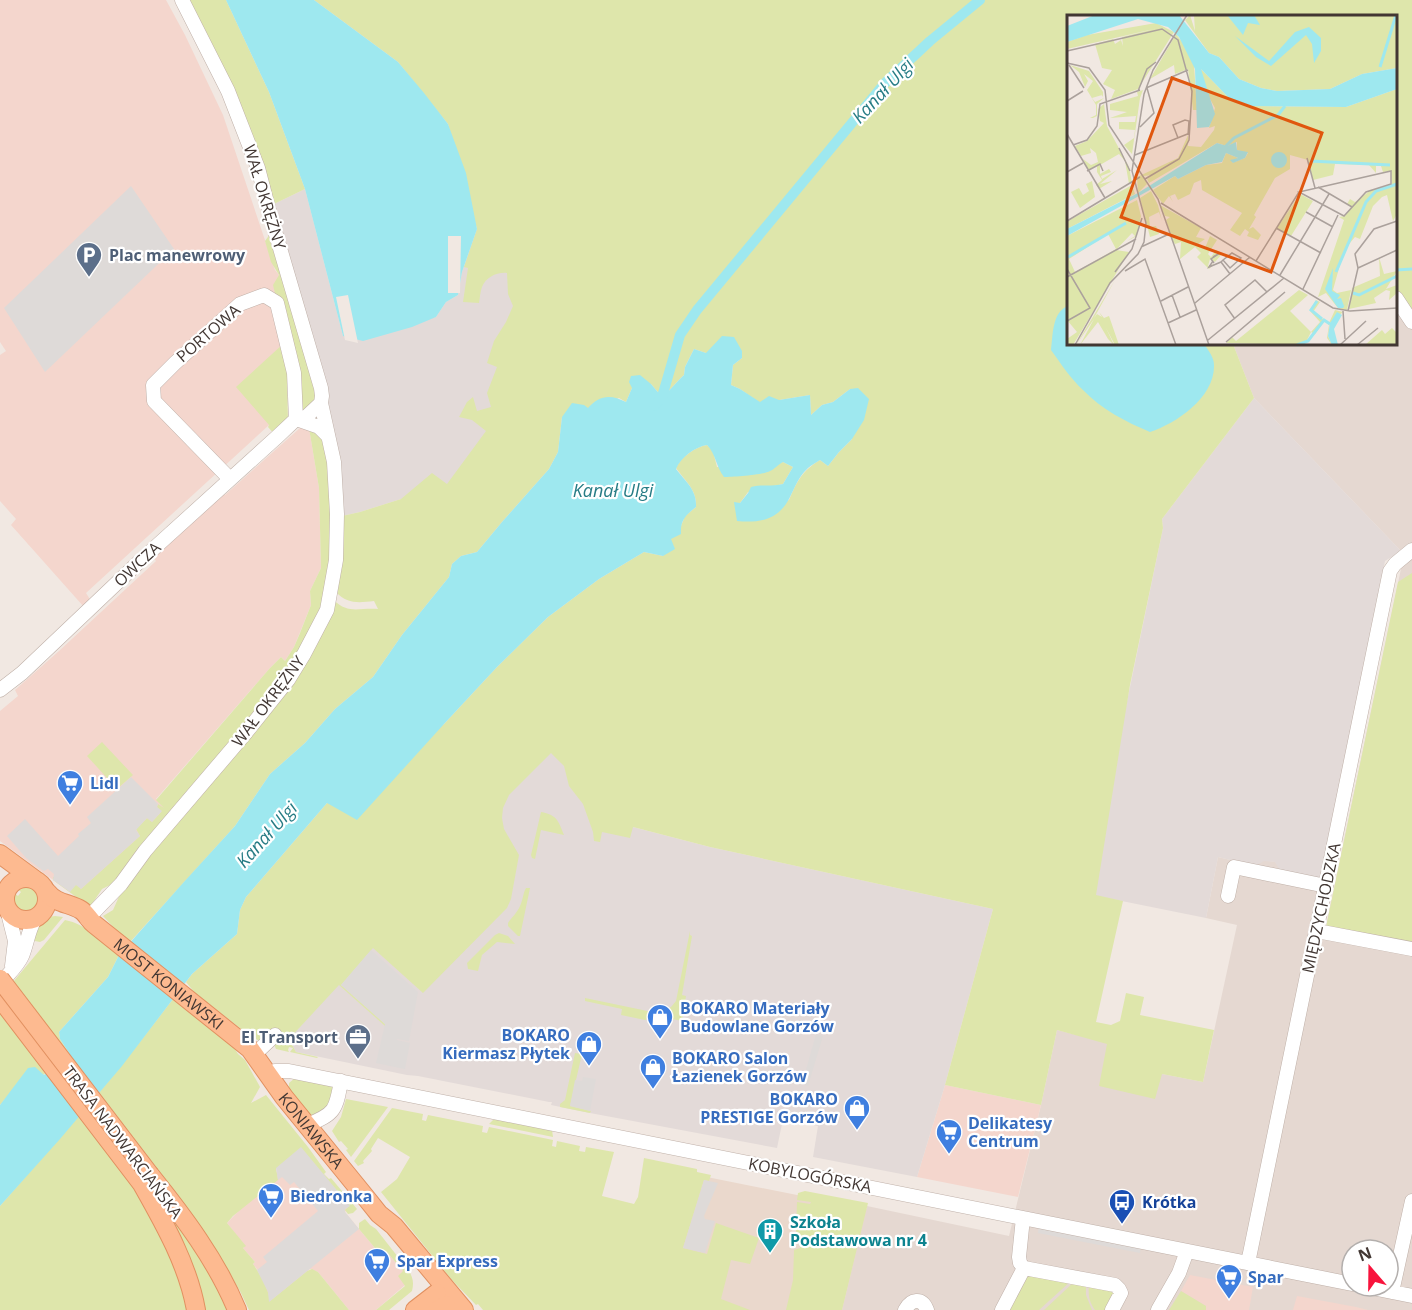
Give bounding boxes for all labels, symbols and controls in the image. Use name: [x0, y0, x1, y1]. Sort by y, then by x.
inset map: [1067, 15, 1397, 345]
water label: Kanał Ulgi: [846, 52, 919, 128]
street label: WAŁ OKRĘŻNY: [239, 142, 291, 252]
parking icon: Plac manewrowy: [74, 240, 104, 278]
place label: Plac manewrowy: [109, 244, 246, 266]
street label: PORTOWA: [171, 299, 245, 367]
water label: Kanał Ulgi: [573, 478, 654, 502]
street label: OWCZA: [109, 536, 166, 591]
street label: WAŁ OKRĘŻNY: [227, 651, 309, 751]
supermarket icon: Lidl: [55, 768, 85, 806]
place label: Lidl: [90, 772, 119, 794]
water label: Kanał Ulgi: [230, 796, 302, 872]
street label: MIĘDZYCHODZKA: [1296, 840, 1346, 975]
street label: MOST KONIAWSKI: [109, 933, 228, 1035]
place label: BOKARO Materiały Budowlane Gorzów: [680, 997, 834, 1037]
shop icon: BOKARO Materiały Budowlane Gorzów: [645, 1002, 675, 1040]
office icon: El Transport: [343, 1022, 373, 1060]
place label: BOKARO Kiermasz Płytek: [442, 1024, 570, 1064]
place label: El Transport: [241, 1026, 338, 1048]
shop icon: BOKARO Kiermasz Płytek: [574, 1029, 604, 1067]
place label: BOKARO Salon Łazienek Gorzów: [672, 1047, 807, 1087]
shop icon: BOKARO Salon Łazienek Gorzów: [638, 1052, 668, 1090]
street label: TRASA NADWARCIAŃSKA: [58, 1061, 188, 1224]
street label: KONIAWSKA: [274, 1088, 349, 1174]
place label: BOKARO PRESTIGE Gorzów: [700, 1088, 838, 1128]
shop icon: BOKARO PRESTIGE Gorzów: [842, 1093, 872, 1131]
place label: Delikatesy Centrum: [968, 1112, 1053, 1152]
supermarket icon: Delikatesy Centrum: [934, 1117, 964, 1155]
street label: KOBYLOGÓRSKA: [747, 1152, 874, 1198]
supermarket icon: Biedronka: [256, 1181, 286, 1219]
place label: Biedronka: [290, 1185, 372, 1207]
bus stop icon: Krótka: [1107, 1187, 1137, 1225]
place label: Krótka: [1142, 1191, 1196, 1213]
place label: Szkoła Podstawowa nr 4: [790, 1211, 927, 1251]
building icon: Szkoła Podstawowa nr 4: [755, 1216, 785, 1254]
north arrow: [1340, 1238, 1400, 1298]
text: N: [1355, 1241, 1375, 1266]
supermarket icon: Spar Express: [362, 1246, 392, 1284]
place label: Spar Express: [397, 1250, 498, 1272]
supermarket icon: Spar: [1214, 1262, 1244, 1300]
place label: Spar: [1248, 1266, 1284, 1288]

